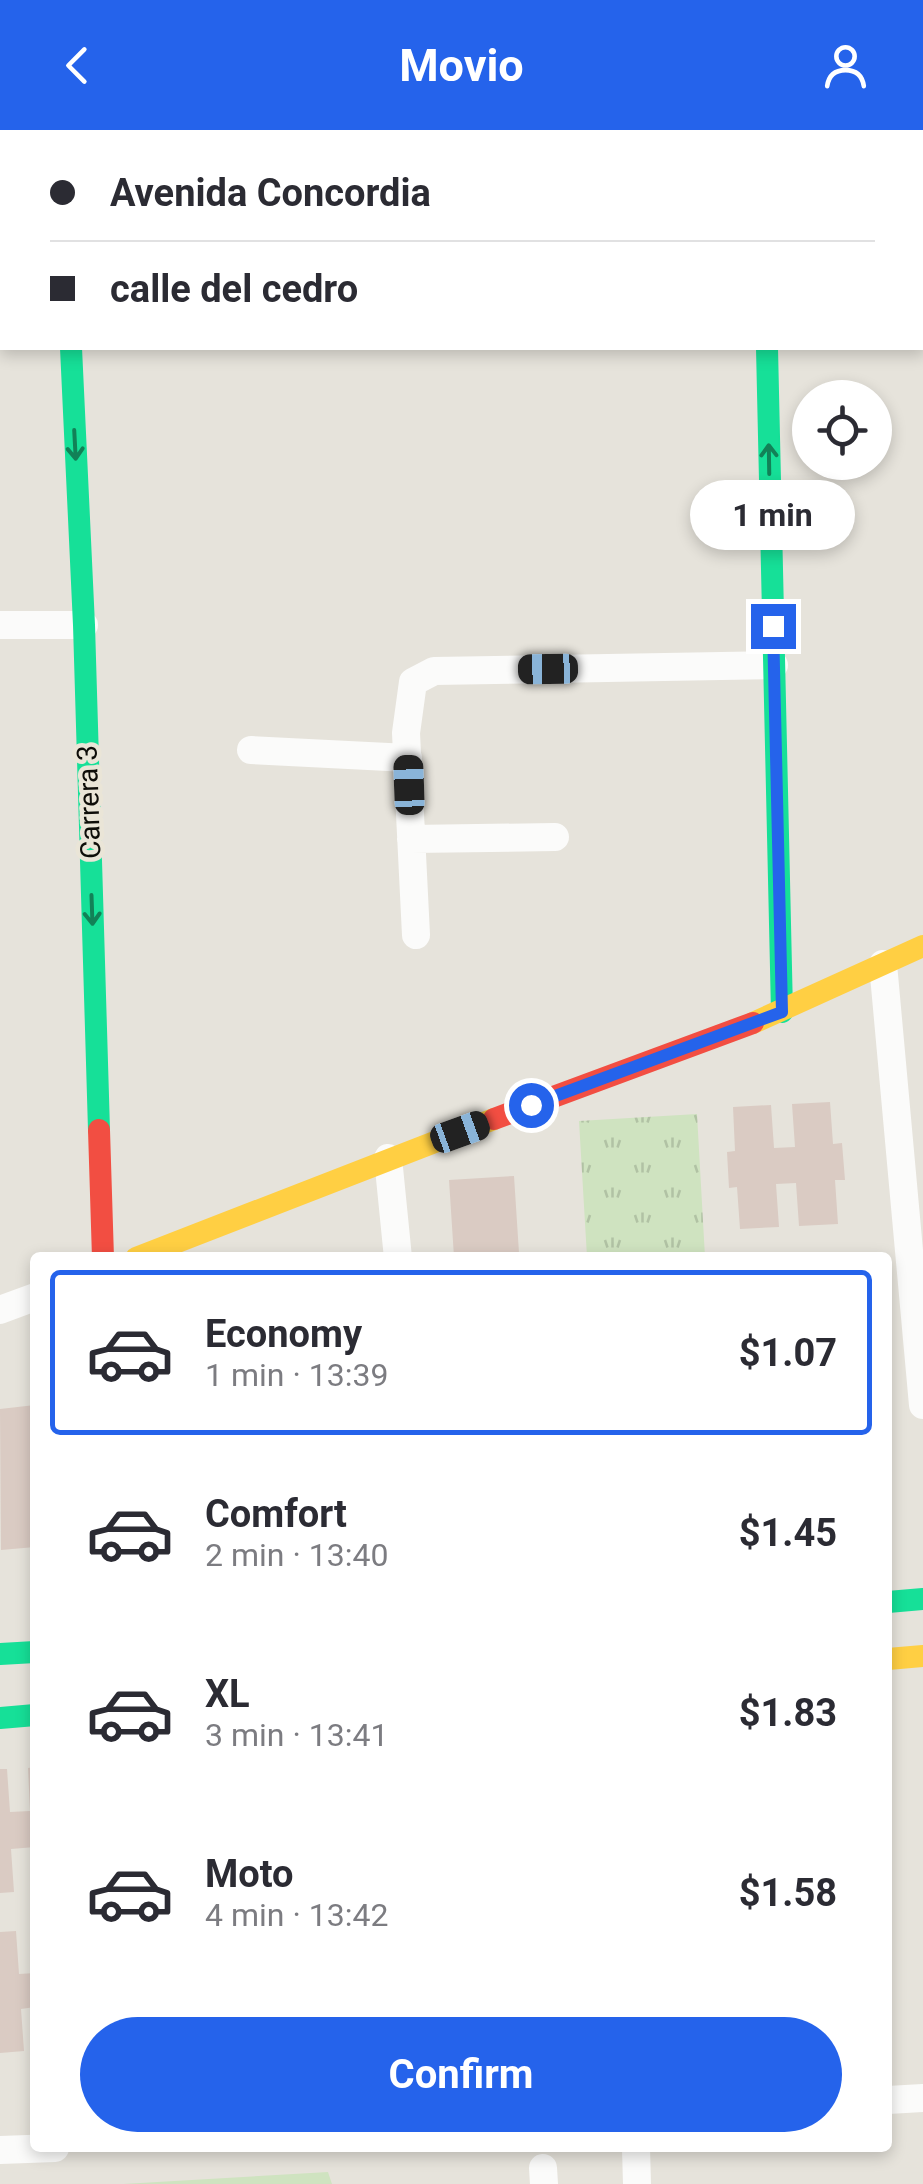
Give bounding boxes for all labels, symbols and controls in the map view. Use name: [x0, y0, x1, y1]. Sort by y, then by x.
icon: back: [50, 38, 105, 93]
icon: person: [818, 38, 873, 93]
text: Movio: [399, 39, 524, 92]
text: Avenida Concordia: [110, 171, 431, 215]
text: calle del cedro: [110, 267, 358, 311]
map controls: [792, 380, 892, 480]
button: locate: [792, 380, 892, 480]
one-way arrow: [66, 428, 85, 460]
one-way arrow: [760, 444, 779, 476]
callout: 1 min: [690, 481, 856, 551]
text: 1 min: [732, 496, 813, 534]
route end: [751, 604, 796, 649]
car: [518, 653, 578, 685]
street label: Carrera 3: [71, 745, 107, 859]
car: [393, 754, 425, 816]
one-way arrow: [83, 893, 102, 925]
route start: [509, 1083, 554, 1128]
car: [427, 1108, 493, 1156]
icon: car: [85, 1308, 175, 1398]
text: Economy: [205, 1312, 362, 1356]
text: $1.07: [739, 1331, 837, 1375]
text: 1 min · 13:39: [205, 1356, 388, 1394]
icon: car: [85, 1488, 175, 1578]
text: Comfort: [205, 1492, 347, 1536]
text: $1.45: [739, 1511, 837, 1555]
text: 2 min · 13:40: [205, 1536, 388, 1574]
icon: car: [85, 1668, 175, 1758]
text: XL: [205, 1672, 250, 1716]
text: $1.83: [739, 1691, 837, 1735]
text: 3 min · 13:41: [205, 1716, 388, 1754]
icon: car: [85, 1848, 175, 1938]
text: Moto: [205, 1852, 294, 1896]
text: $1.58: [739, 1871, 837, 1915]
text: 4 min · 13:42: [205, 1896, 388, 1934]
button: Confirm: [80, 2017, 842, 2132]

